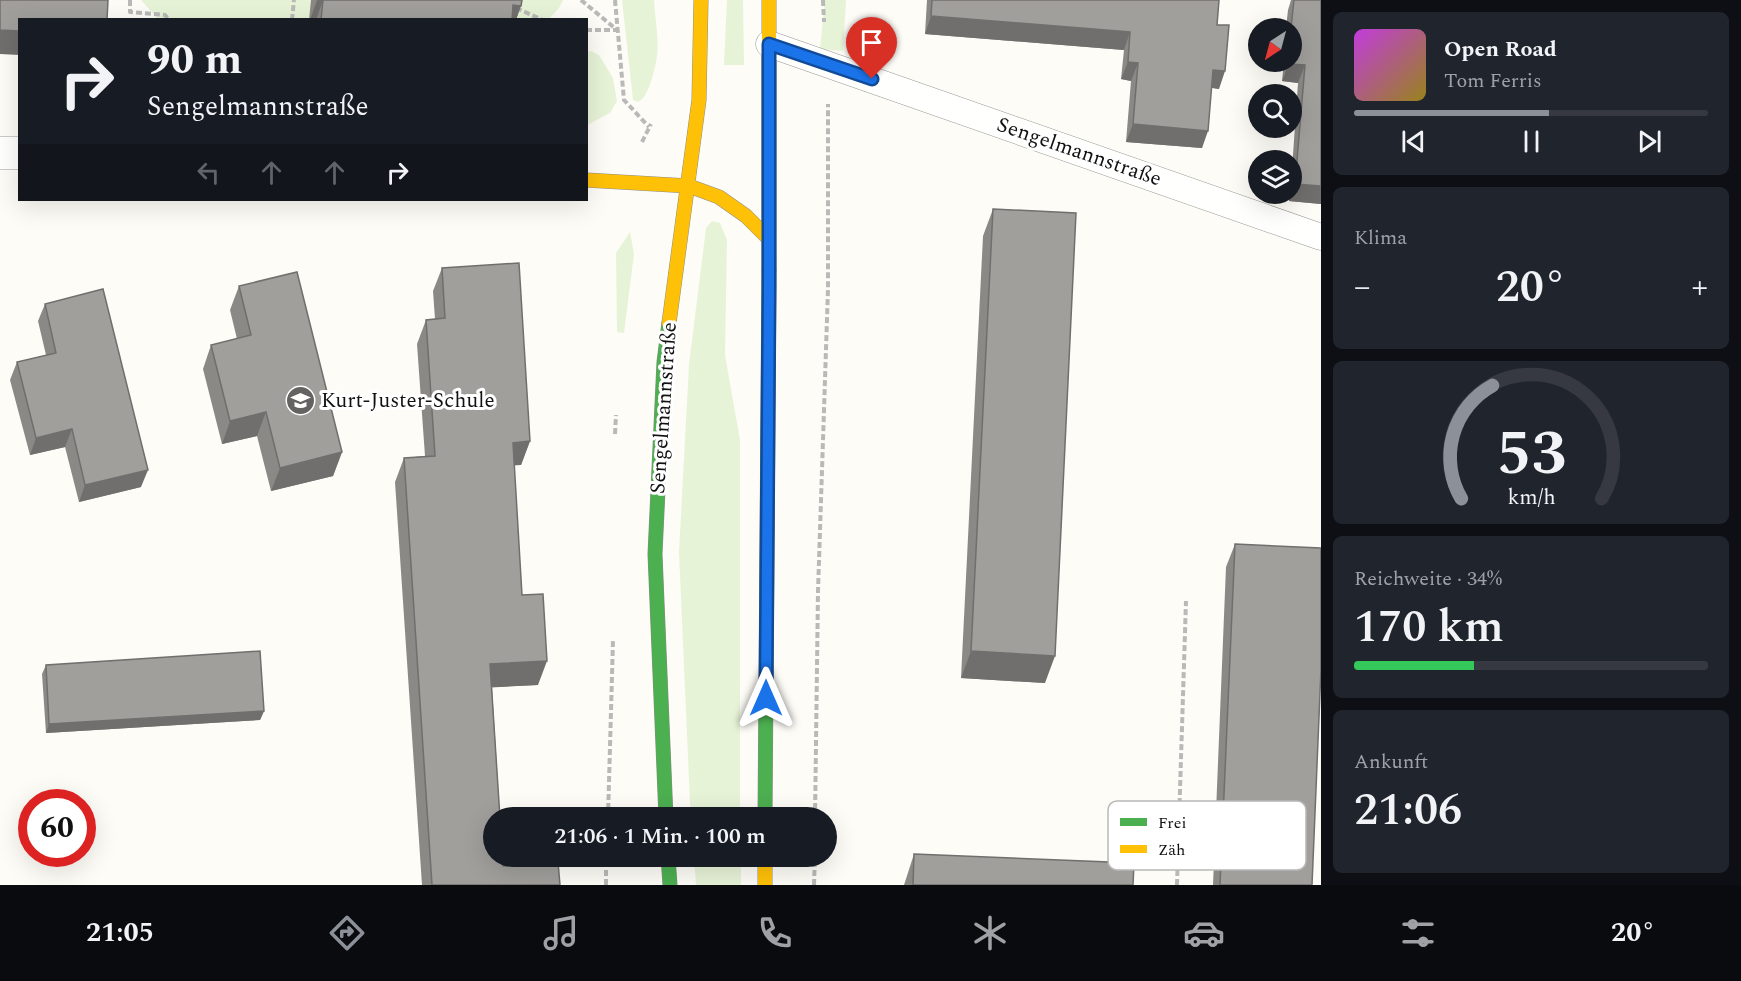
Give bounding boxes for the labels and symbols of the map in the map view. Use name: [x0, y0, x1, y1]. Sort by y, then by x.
pin: [846, 17, 897, 79]
north arrow: [1248, 18, 1302, 72]
street label: Sengelmannstraße: [992, 109, 1166, 195]
street label: Sengelmannstraße: [642, 321, 686, 495]
school or university icon: Kurt-Juster-Schule: [284, 385, 316, 417]
place label: Kurt-Juster-Schule: [321, 385, 495, 417]
position arrow: [734, 666, 798, 730]
speed limit sign: 60: [18, 789, 96, 867]
legend: [1108, 801, 1306, 870]
text: Frei: [1158, 811, 1186, 835]
text: Zäh: [1158, 838, 1185, 862]

